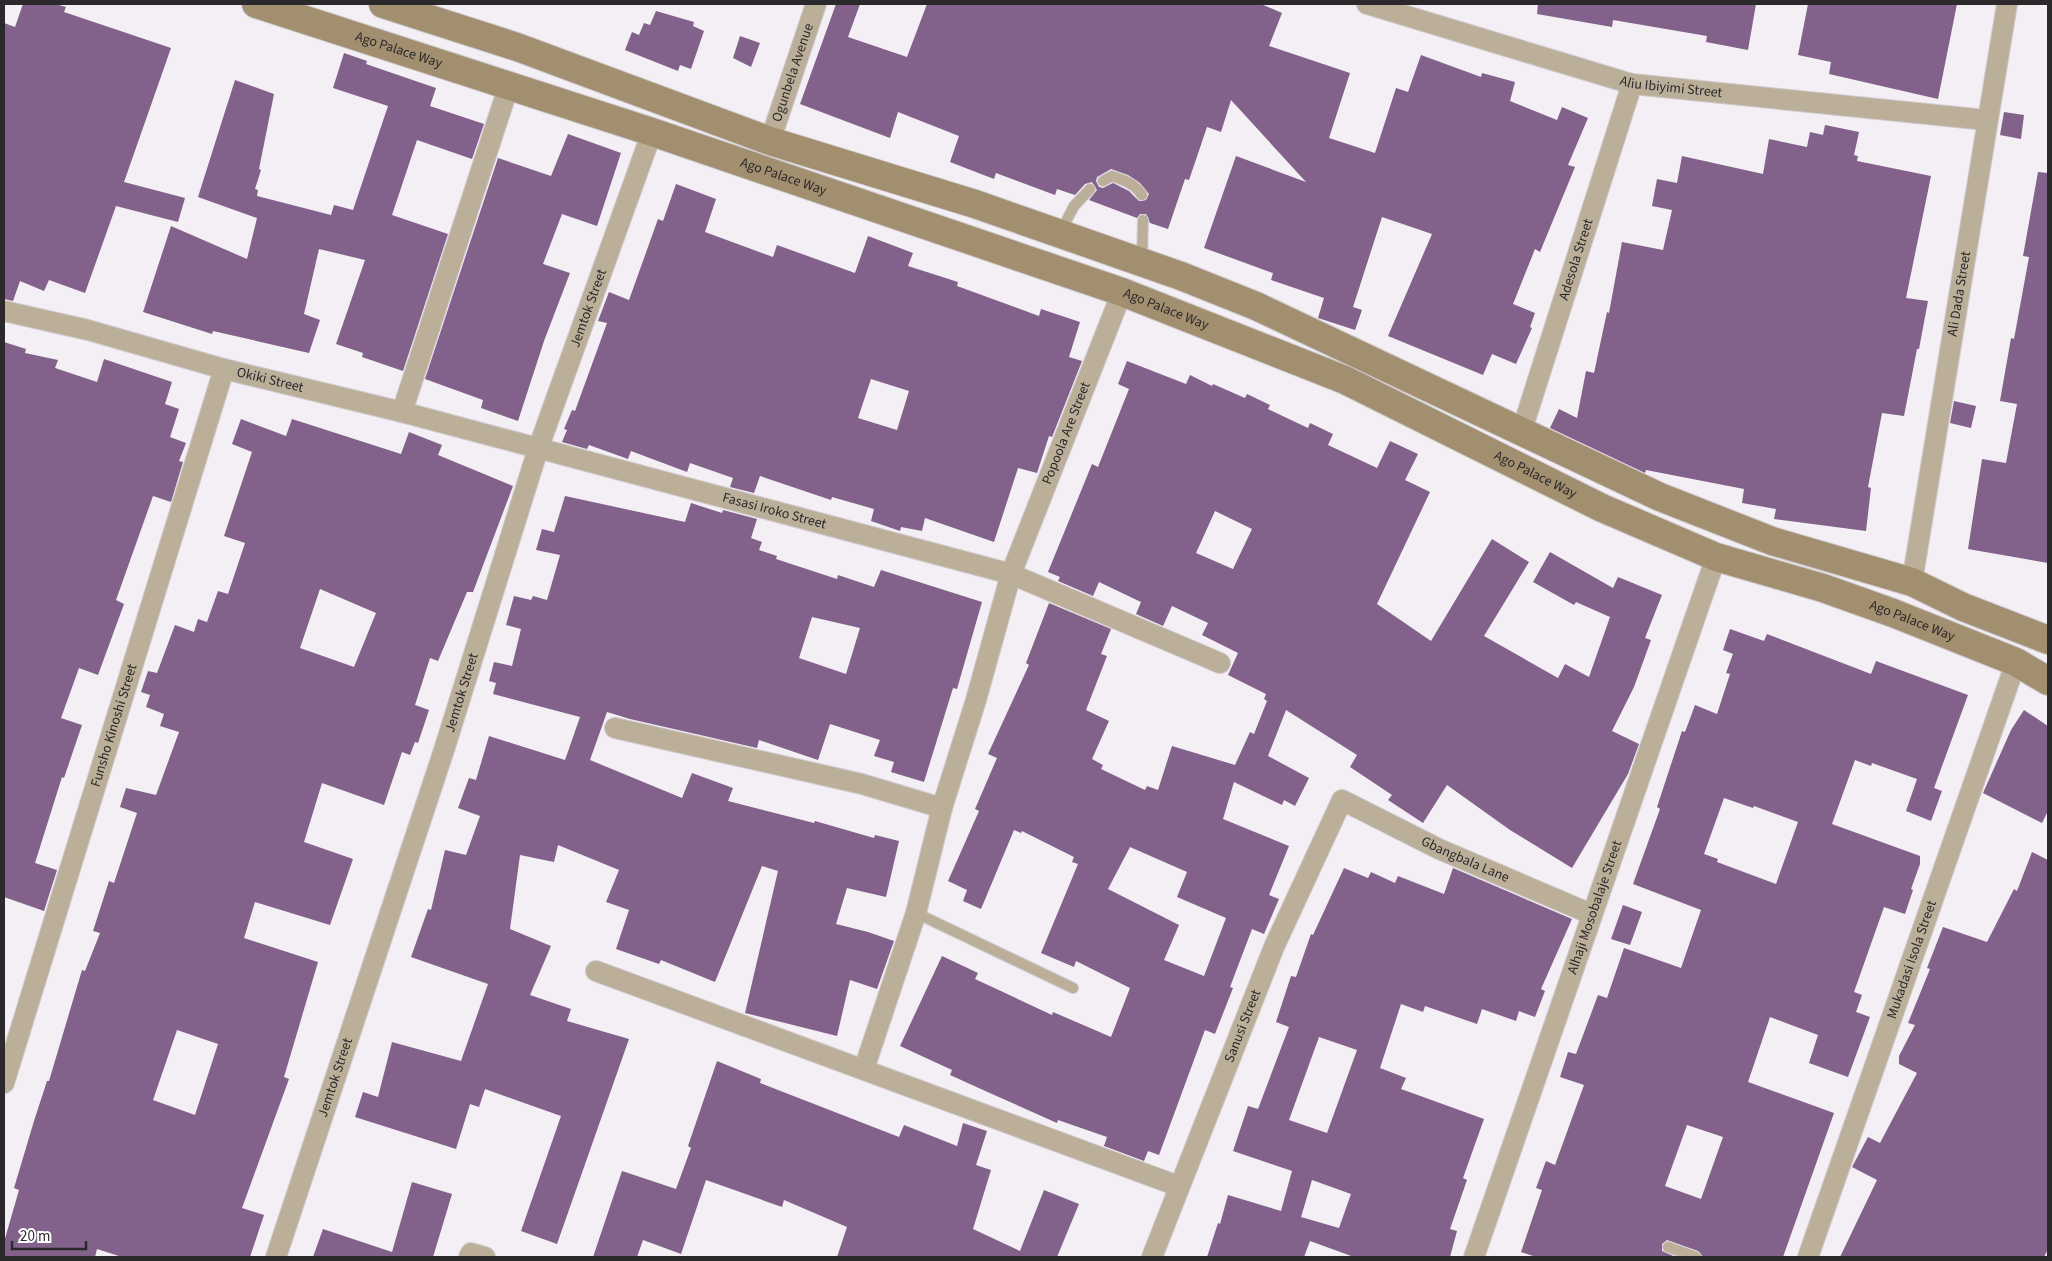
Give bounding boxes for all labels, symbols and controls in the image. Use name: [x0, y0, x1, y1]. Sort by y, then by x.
street label: Ogunbela Avenue: [767, 21, 819, 125]
street label: Ago Palace Way: [353, 27, 445, 74]
street label: Aliu Ibiyimi Street: [1617, 71, 1723, 103]
street label: Ago Palace Way: [738, 153, 830, 201]
street label: Adesola Street: [1554, 216, 1599, 303]
street label: Ali Dada Street: [1943, 250, 1976, 338]
street label: Jemtok Street: [565, 266, 612, 350]
street label: Ago Palace Way: [1120, 284, 1212, 335]
street label: Okiki Street: [235, 362, 306, 398]
street label: Popoola Are Street: [1037, 379, 1096, 487]
street label: Ago Palace Way: [1490, 446, 1581, 504]
street label: Fasasi Iroko Street: [720, 488, 829, 535]
street label: Ago Palace Way: [1867, 595, 1958, 647]
street label: Jemtok Street: [440, 650, 484, 735]
street label: Funsho Kinoshi Street: [86, 661, 143, 789]
street label: Gbangbala Lane: [1417, 831, 1512, 888]
street label: Alhaji Mosobalaje Street: [1562, 837, 1627, 977]
street label: Mukadasi Isola Street: [1882, 897, 1942, 1022]
street label: Sanusi Street: [1219, 986, 1266, 1066]
street label: Jemtok Street: [313, 1035, 358, 1120]
scale bar: [12, 1218, 86, 1250]
text: 20 m: [20, 1226, 50, 1247]

